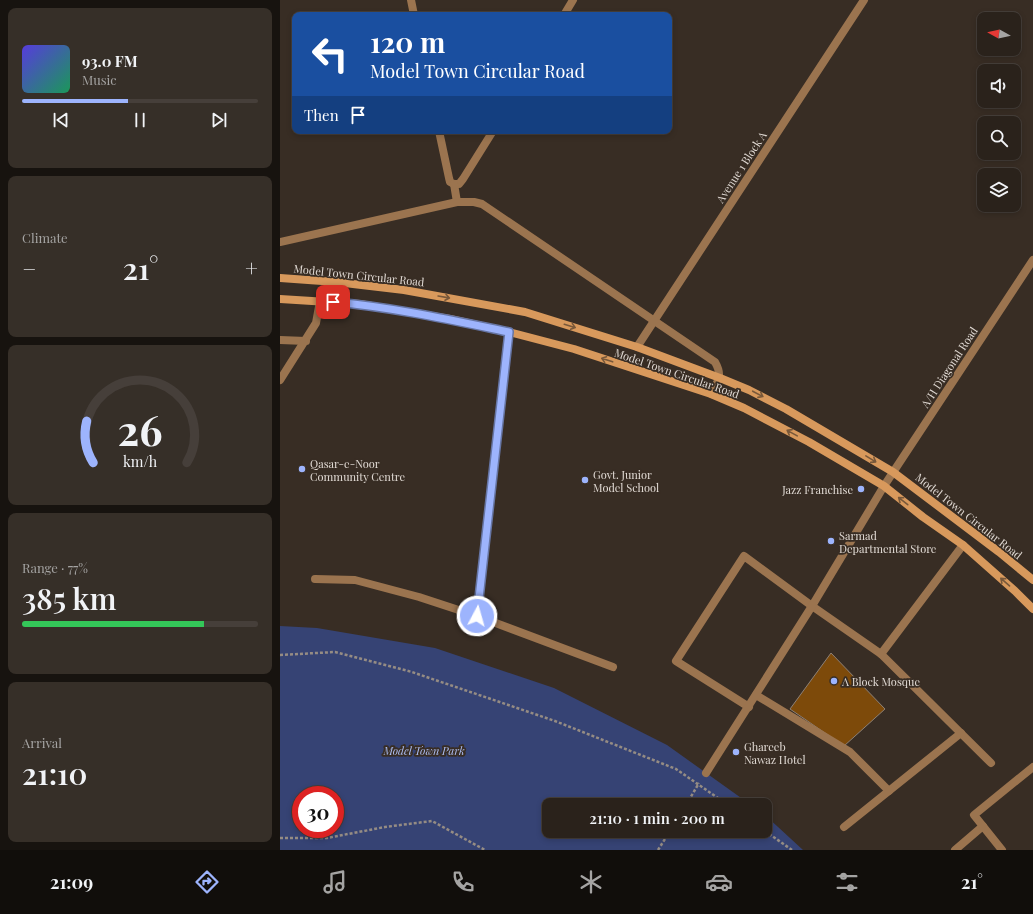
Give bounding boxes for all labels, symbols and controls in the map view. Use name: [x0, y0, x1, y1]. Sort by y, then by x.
north arrow: [977, 12, 1021, 56]
map controls: [977, 12, 1021, 212]
text: 120 m: [370, 23, 445, 60]
icon: left: [304, 28, 356, 80]
text: 93.0 FM: [82, 51, 138, 71]
text: Model Town Circular Road: [370, 59, 585, 83]
button: sound: [977, 64, 1021, 108]
text: Music: [82, 71, 117, 88]
icon: arrive: [347, 104, 369, 126]
text: Then: [304, 105, 339, 125]
icon: previous: [50, 109, 72, 131]
icon: pause: [129, 109, 151, 131]
icon: next: [208, 109, 230, 131]
button: search: [977, 116, 1021, 160]
street label: Avenue 1 Block A: [712, 128, 770, 206]
button: layers: [977, 168, 1021, 212]
text: Climate: [22, 229, 68, 246]
text: 21°: [123, 248, 159, 288]
text: −: [22, 253, 36, 283]
text: +: [245, 253, 258, 283]
street label: Model Town Circular Road: [293, 261, 426, 289]
pin: [316, 285, 350, 319]
icon: arrive: [322, 291, 344, 313]
one-way arrow: [437, 293, 450, 301]
one-way arrow: [564, 323, 577, 330]
street label: A/H Diagonal Road: [917, 323, 981, 411]
street label: Model Town Circular Road: [612, 345, 742, 402]
one-way arrow: [600, 356, 613, 363]
one-way arrow: [752, 391, 764, 399]
text: 26: [117, 401, 163, 456]
one-way arrow: [787, 429, 799, 437]
text: km/h: [123, 452, 158, 471]
one-way arrow: [865, 455, 877, 463]
place label: Qasar-e-Noor Community Centre: [310, 456, 405, 484]
marker: Qasar-e-Noor Community Centre: [297, 464, 307, 474]
place label: Govt. Junior Model School: [593, 467, 659, 495]
street label: Model Town Circular Road: [913, 470, 1026, 563]
marker: Govt. Junior Model School: [580, 475, 590, 485]
place label: Jazz Franchise: [781, 482, 853, 497]
marker: Jazz Franchise: [856, 484, 866, 494]
one-way arrow: [897, 497, 908, 506]
place label: Sarmad Departmental Store: [839, 528, 937, 556]
marker: Sarmad Departmental Store: [826, 536, 836, 546]
text: Range · 77%: [22, 559, 88, 576]
text: 385 km: [22, 578, 116, 618]
one-way arrow: [1000, 578, 1010, 587]
position arrow: [456, 595, 498, 637]
place label: A Block Mosque: [841, 674, 920, 689]
marker: A Block Mosque: [829, 676, 839, 686]
text: Arrival: [22, 734, 62, 751]
place label: Ghareeb Nawaz Hotel: [744, 739, 806, 767]
park label: Model Town Park: [382, 743, 465, 758]
marker: Ghareeb Nawaz Hotel: [731, 747, 741, 757]
text: 21:10: [22, 753, 87, 793]
speed limit sign: 30: [292, 786, 344, 838]
text: 21:10 · 1 min · 200 m: [589, 808, 725, 828]
icon: directions: [193, 868, 221, 896]
icon: music: [321, 868, 349, 896]
icon: phone: [449, 868, 477, 896]
icon: climate: [577, 868, 605, 896]
icon: car: [705, 868, 733, 896]
icon: filters: [833, 868, 861, 896]
text: 21:09: [50, 870, 93, 894]
text: 21°: [961, 870, 983, 894]

